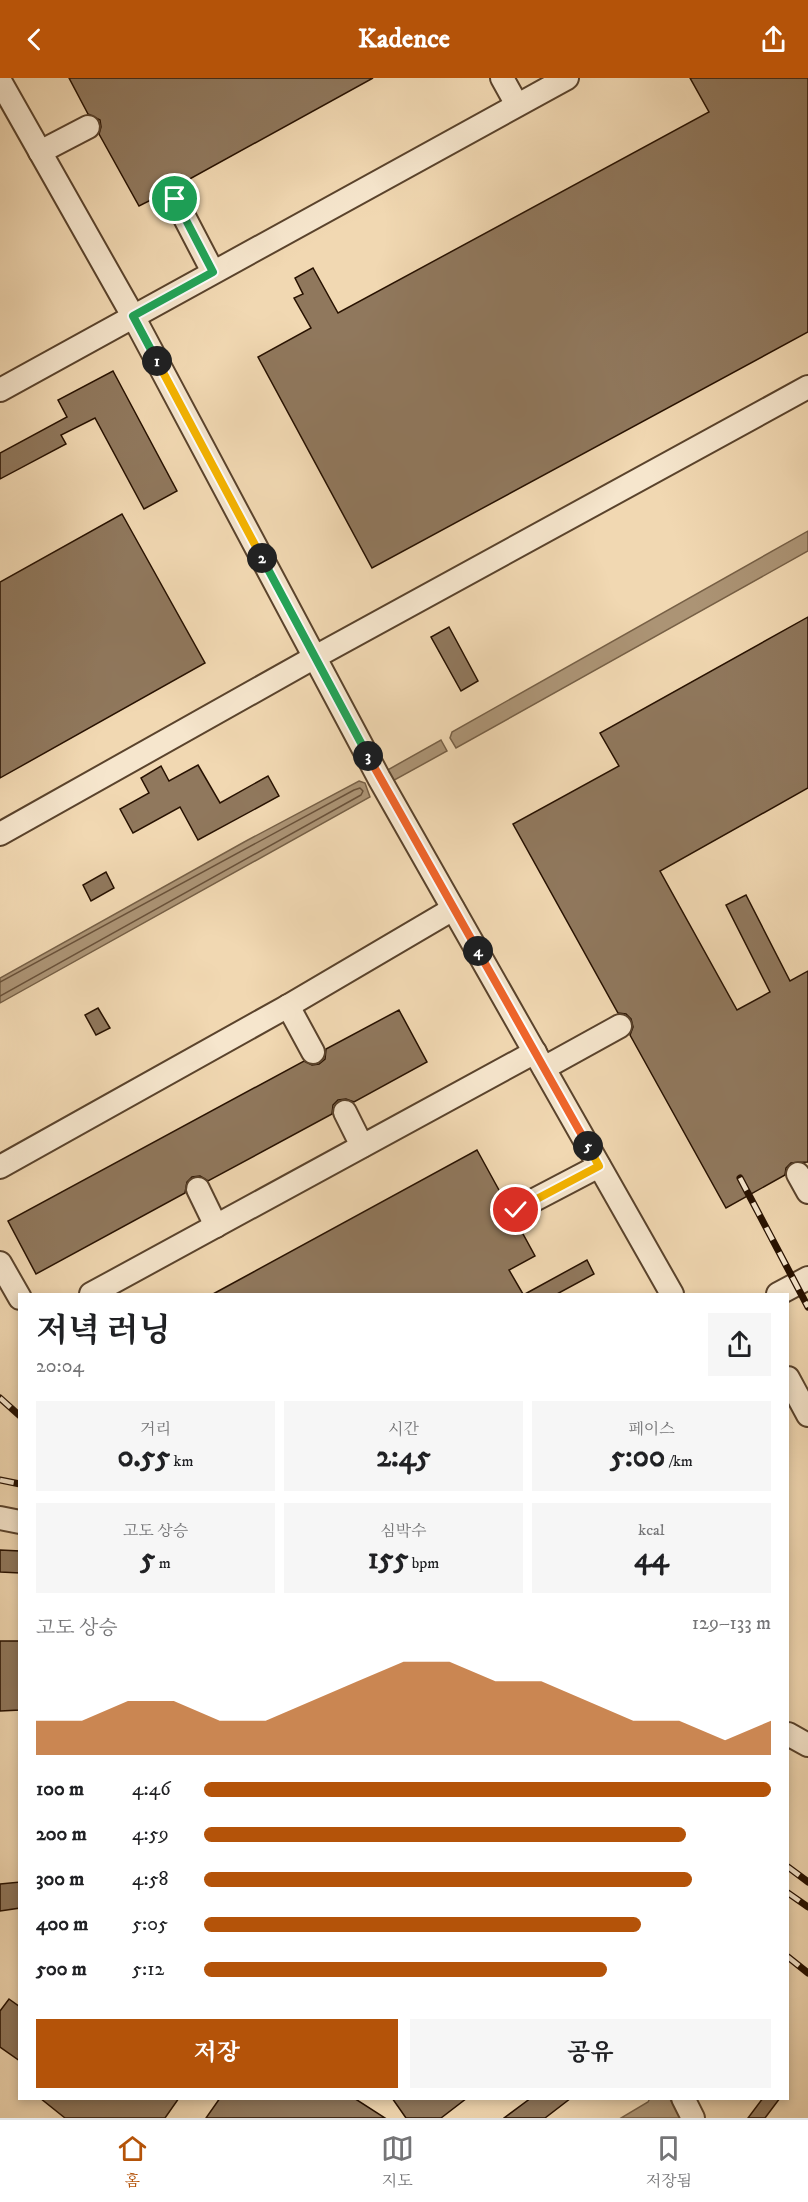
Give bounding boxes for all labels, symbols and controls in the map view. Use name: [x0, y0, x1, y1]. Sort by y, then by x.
text: Kadence: [358, 22, 450, 56]
icon: back: [18, 23, 51, 56]
icon: share: [757, 23, 790, 56]
pin: [149, 173, 200, 224]
icon: arrive: [158, 182, 191, 215]
pin: 1: [142, 346, 172, 376]
text: 1: [154, 351, 160, 371]
pin: 2: [247, 543, 277, 573]
text: 2: [258, 548, 266, 568]
pin: 3: [353, 741, 383, 771]
text: 3: [365, 746, 371, 766]
pin: 4: [463, 936, 493, 966]
text: 4: [473, 941, 483, 961]
pin: 5: [573, 1131, 603, 1161]
text: 5: [584, 1136, 592, 1156]
pin: [490, 1184, 541, 1235]
icon: check: [499, 1193, 532, 1226]
text: 저녁 러닝: [36, 1311, 171, 1352]
button: share: [708, 1313, 771, 1376]
text: 20:04: [36, 1354, 84, 1379]
text: 거리: [140, 1419, 171, 1439]
text: 시간: [388, 1419, 419, 1439]
text: 페이스: [628, 1419, 675, 1439]
text: 0.55: [117, 1439, 170, 1476]
text: 2:45: [376, 1439, 431, 1476]
text: 5:00: [610, 1439, 665, 1476]
text: km: [170, 1451, 194, 1471]
text: /km: [665, 1451, 693, 1471]
text: kcal: [638, 1520, 665, 1540]
text: 고도 상승: [123, 1521, 188, 1541]
text: 심박수: [380, 1521, 427, 1541]
text: 44: [634, 1540, 669, 1577]
text: 5: [140, 1541, 155, 1578]
text: 155: [368, 1541, 408, 1578]
text: m: [155, 1553, 171, 1573]
text: bpm: [408, 1553, 439, 1573]
text: 129–133 m: [692, 1611, 771, 1636]
text: 고도 상승: [36, 1616, 118, 1641]
text: 100 m: [36, 1777, 84, 1802]
text: 4:46: [132, 1777, 171, 1802]
text: 200 m: [36, 1822, 87, 1847]
text: 4:59: [132, 1822, 169, 1847]
text: 300 m: [36, 1867, 84, 1892]
text: 4:58: [132, 1867, 169, 1892]
text: 400 m: [36, 1912, 88, 1937]
text: 5:05: [132, 1912, 168, 1937]
text: 500 m: [36, 1957, 87, 1982]
text: 5:12: [132, 1957, 164, 1982]
button: 저장: [36, 2019, 398, 2088]
button: 공유: [410, 2019, 771, 2088]
tab: 홈: [116, 2132, 149, 2191]
tab: 지도: [381, 2132, 414, 2191]
tab: 저장됨: [646, 2132, 692, 2191]

